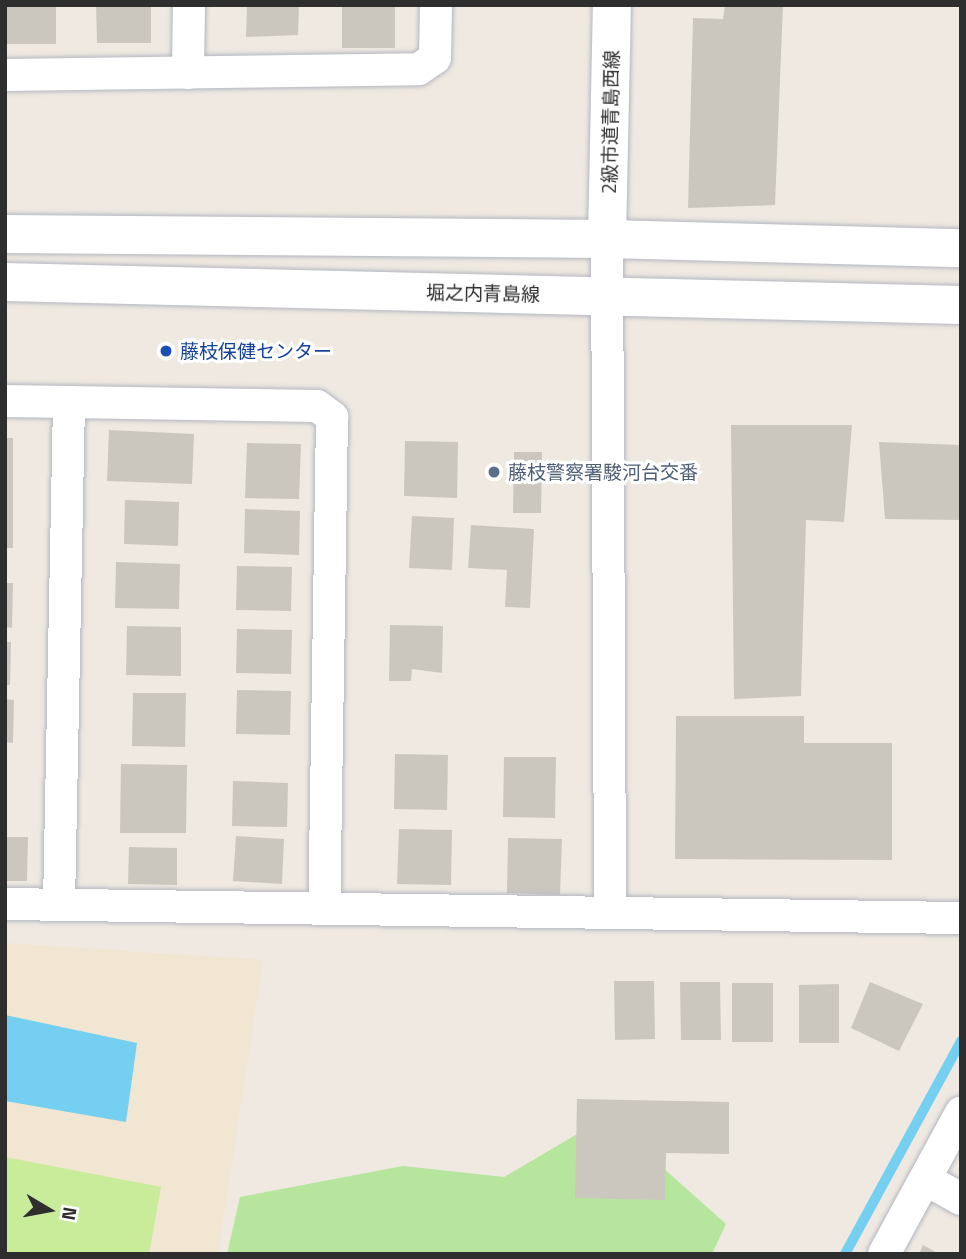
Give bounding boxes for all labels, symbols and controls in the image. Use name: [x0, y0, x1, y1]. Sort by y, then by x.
street label: 2級市道青島西線: [597, 50, 623, 194]
street label: 堀之内青島線: [426, 281, 540, 305]
place label: 藤枝保健センター: [180, 340, 332, 362]
marker: 藤枝保健センター: [158, 343, 174, 359]
place label: 藤枝警察署駿河台交番: [508, 461, 698, 483]
marker: 藤枝警察署駿河台交番: [486, 464, 502, 480]
north arrow: [14, 1175, 84, 1245]
text: N: [55, 1205, 86, 1223]

